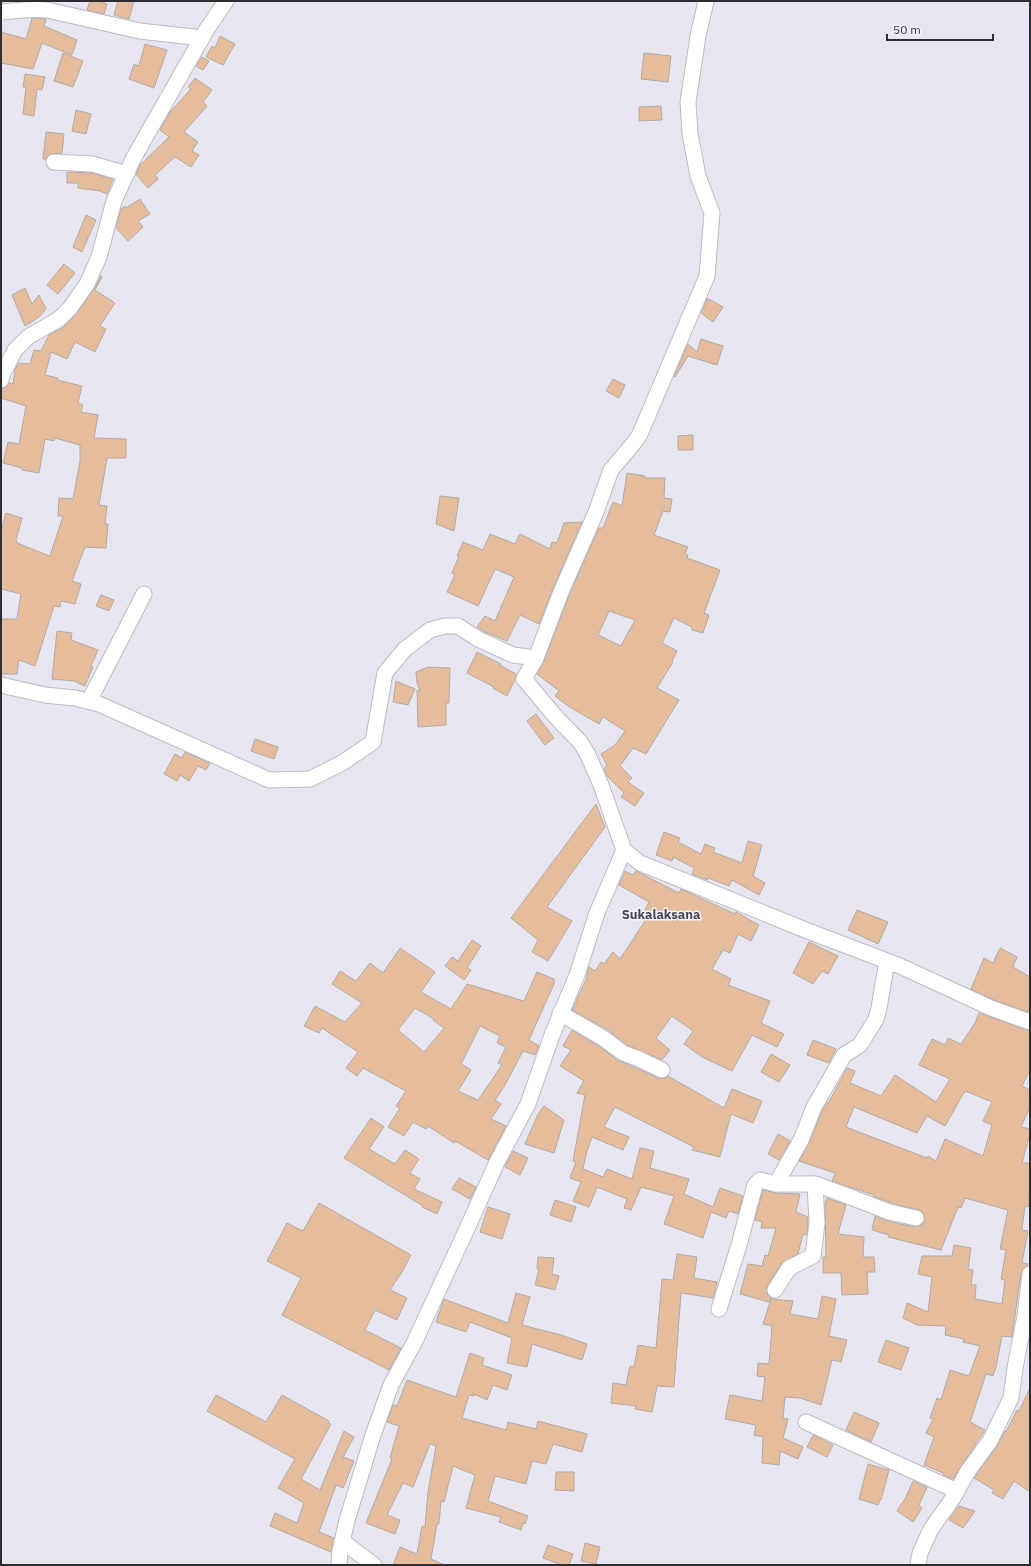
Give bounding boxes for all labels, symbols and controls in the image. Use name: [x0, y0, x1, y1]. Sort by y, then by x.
scale bar: [887, 16, 993, 42]
text: 50 m: [893, 22, 921, 37]
district label: Sukalaksana: [622, 906, 700, 923]

